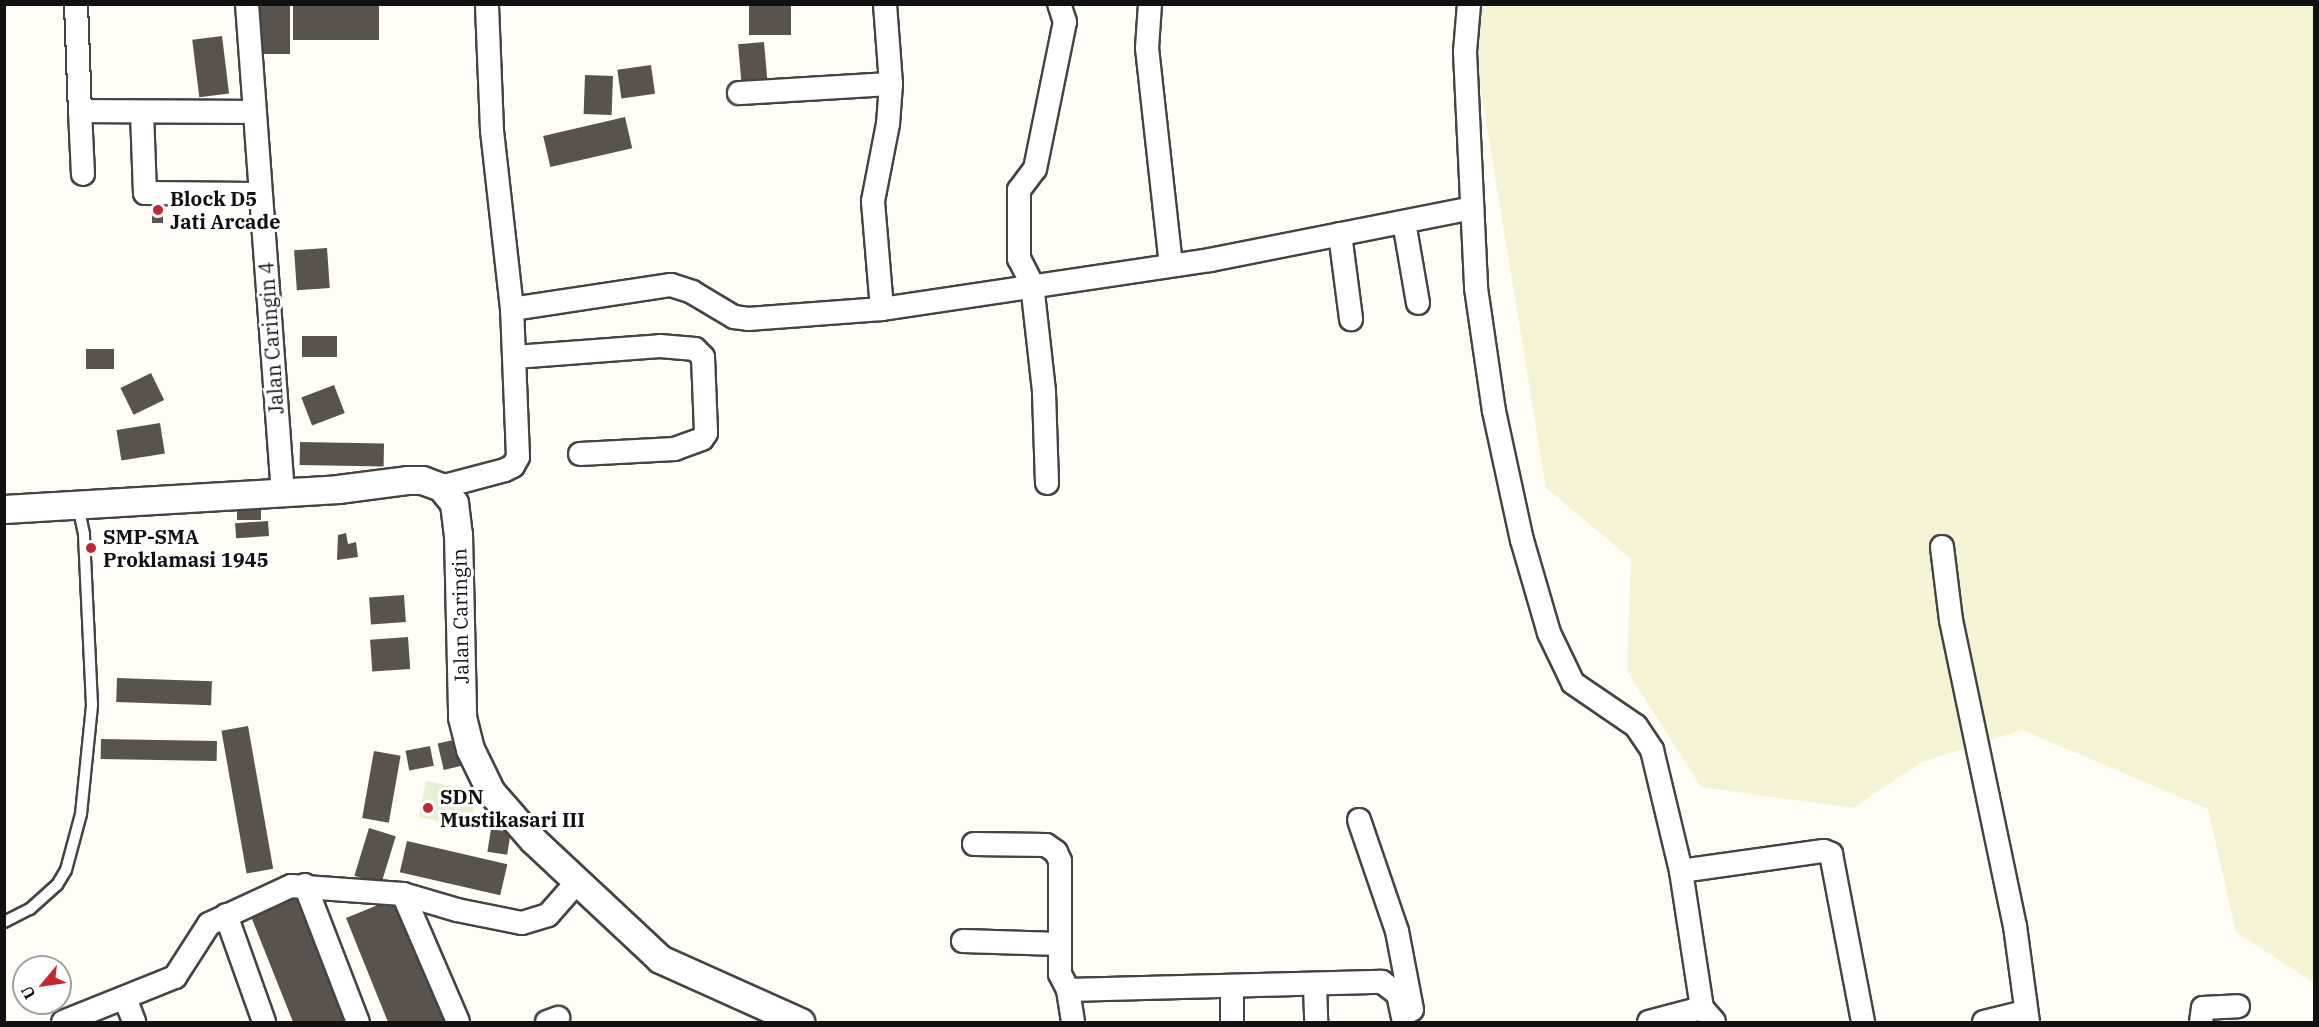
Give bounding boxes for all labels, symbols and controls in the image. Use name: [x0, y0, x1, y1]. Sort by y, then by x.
place label: Block D5 Jati Arcade: [170, 186, 280, 233]
marker: Block D5 Jati Arcade: [151, 203, 165, 217]
street label: Jalan Caringin 4: [254, 261, 288, 415]
place label: SMP-SMA Proklamasi 1945: [103, 524, 269, 571]
marker: SMP-SMA Proklamasi 1945: [84, 541, 98, 555]
street label: Jalan Caringin: [447, 548, 473, 684]
place label: SDN Mustikasari III: [440, 784, 585, 831]
marker: SDN Mustikasari III: [421, 801, 435, 815]
north arrow: [12, 955, 72, 1015]
text: U: [16, 983, 40, 1003]

